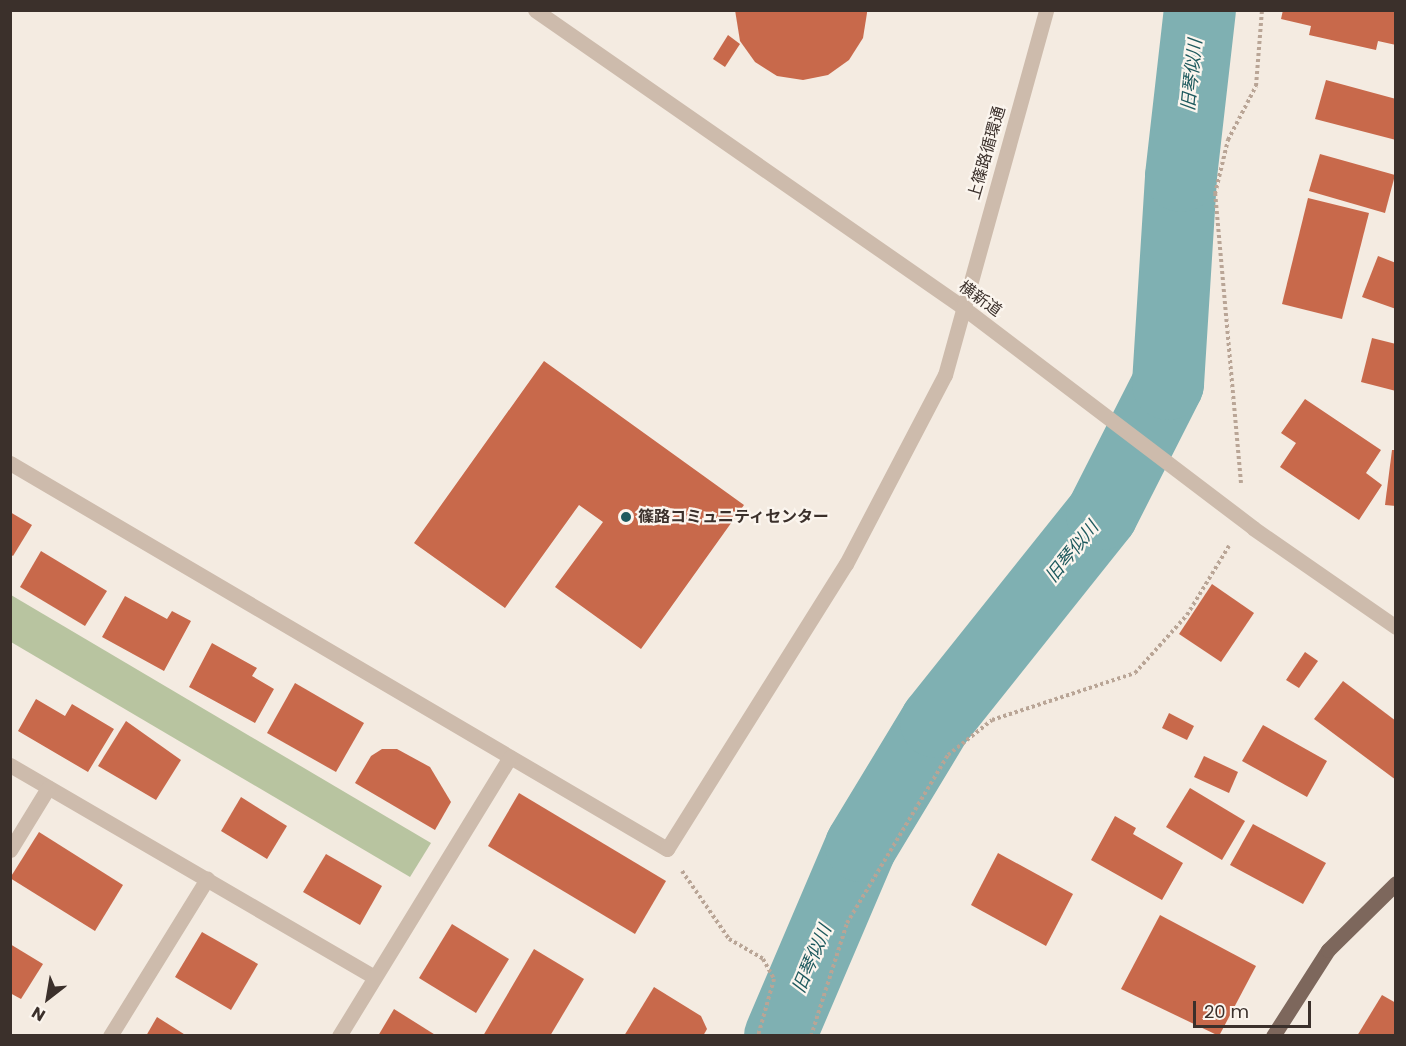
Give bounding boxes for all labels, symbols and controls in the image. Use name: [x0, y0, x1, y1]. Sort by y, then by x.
water label: 旧琴似川: [1177, 38, 1207, 112]
street label: 上篠路循環通: [965, 104, 1009, 202]
street label: 横新道: [955, 277, 1005, 321]
place label: 篠路コミュニティセンター: [638, 507, 830, 527]
marker: 篠路コミュニティセンター: [619, 510, 633, 524]
water label: 旧琴似川: [1041, 517, 1103, 587]
water label: 旧琴似川: [788, 922, 836, 996]
north arrow: [18, 968, 78, 1028]
scale bar: [1196, 989, 1314, 1027]
text: 20 m: [1204, 999, 1249, 1024]
text: N: [27, 1001, 50, 1027]

